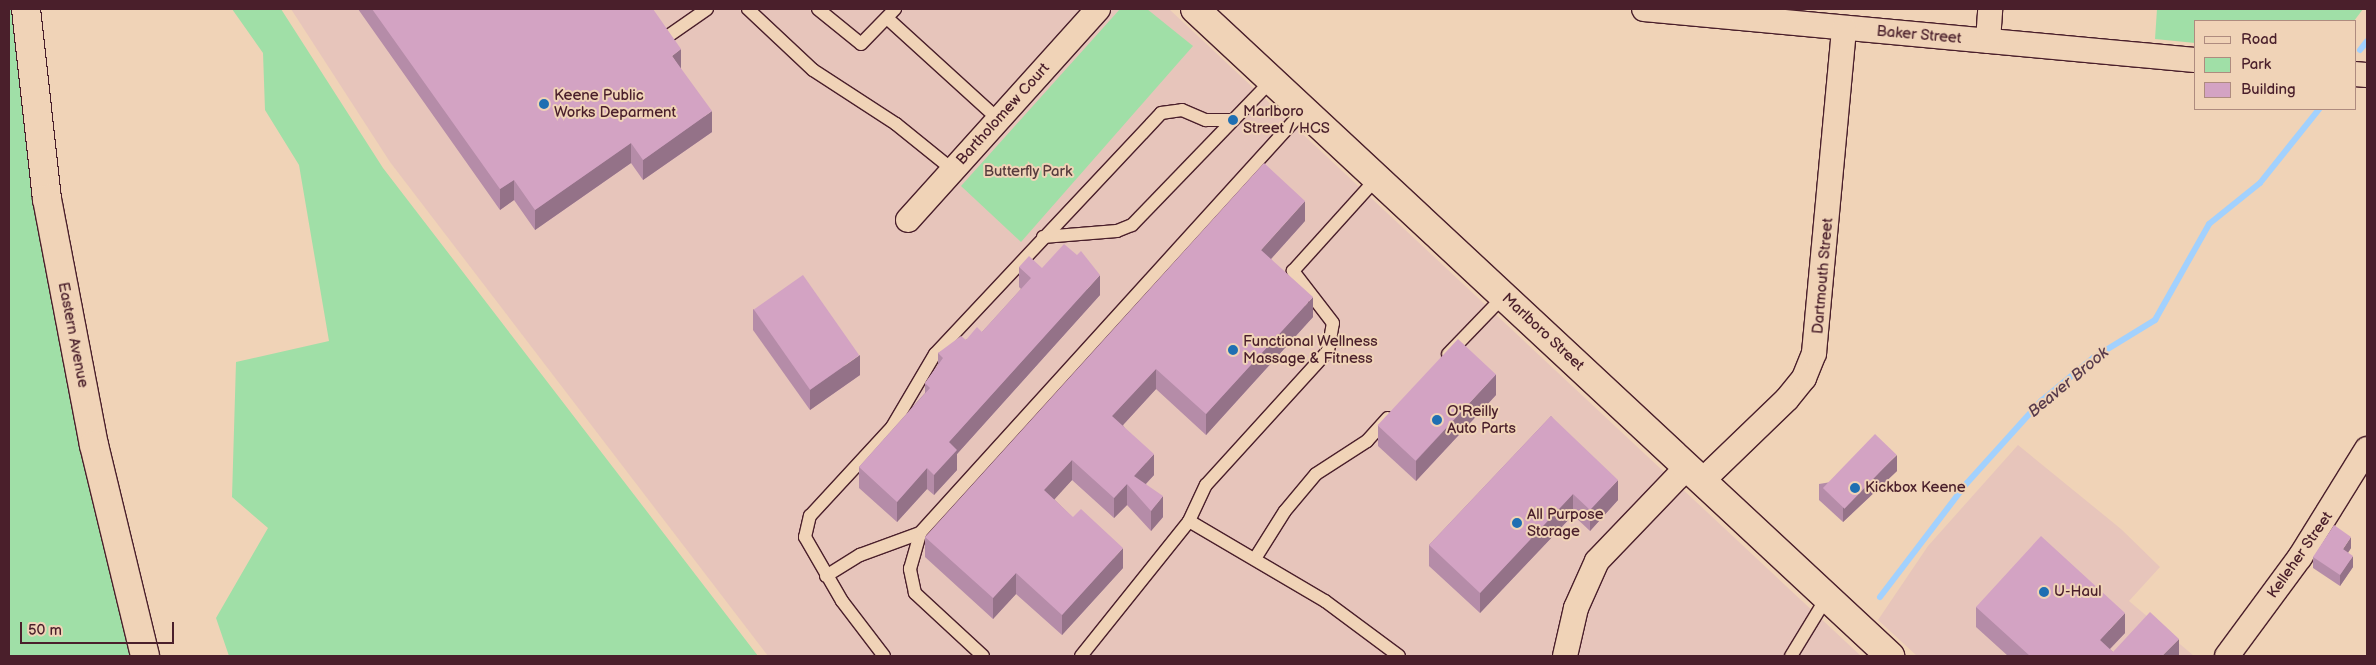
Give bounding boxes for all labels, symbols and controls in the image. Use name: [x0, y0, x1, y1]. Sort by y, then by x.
legend: [2194, 20, 2356, 110]
street label: Baker Street: [1876, 22, 1962, 48]
text: Road: [2241, 30, 2277, 49]
text: Park: [2241, 55, 2271, 74]
street label: Bartholomew Court: [953, 59, 1053, 169]
text: Building: [2241, 80, 2296, 99]
place label: Keene Public Works Deparment: [554, 86, 676, 121]
marker: Keene Public Works Deparment: [538, 98, 550, 110]
place label: Marlboro Street / HCS: [1243, 102, 1330, 137]
marker: Marlboro Street / HCS: [1227, 114, 1239, 126]
park label: Butterfly Park: [983, 163, 1073, 181]
street label: Dartmouth Street: [1809, 217, 1837, 335]
street label: Eastern Avenue: [54, 281, 92, 389]
street label: Marlboro Street: [1498, 289, 1588, 375]
place label: Functional Wellness Massage & Fitness: [1243, 332, 1378, 367]
marker: Functional Wellness Massage & Fitness: [1227, 344, 1239, 356]
water label: Beaver Brook: [2025, 344, 2113, 422]
place label: O'Reilly Auto Parts: [1447, 402, 1516, 437]
marker: O'Reilly Auto Parts: [1431, 414, 1443, 426]
place label: Kickbox Keene: [1865, 479, 1966, 497]
marker: Kickbox Keene: [1849, 482, 1861, 494]
place label: All Purpose Storage: [1527, 505, 1604, 540]
street label: Kelleher Street: [2263, 508, 2337, 602]
marker: All Purpose Storage: [1511, 517, 1523, 529]
place label: U-Haul: [2054, 583, 2102, 601]
marker: U-Haul: [2038, 586, 2050, 598]
scale bar: [22, 612, 176, 644]
text: 50 m: [28, 621, 62, 640]

